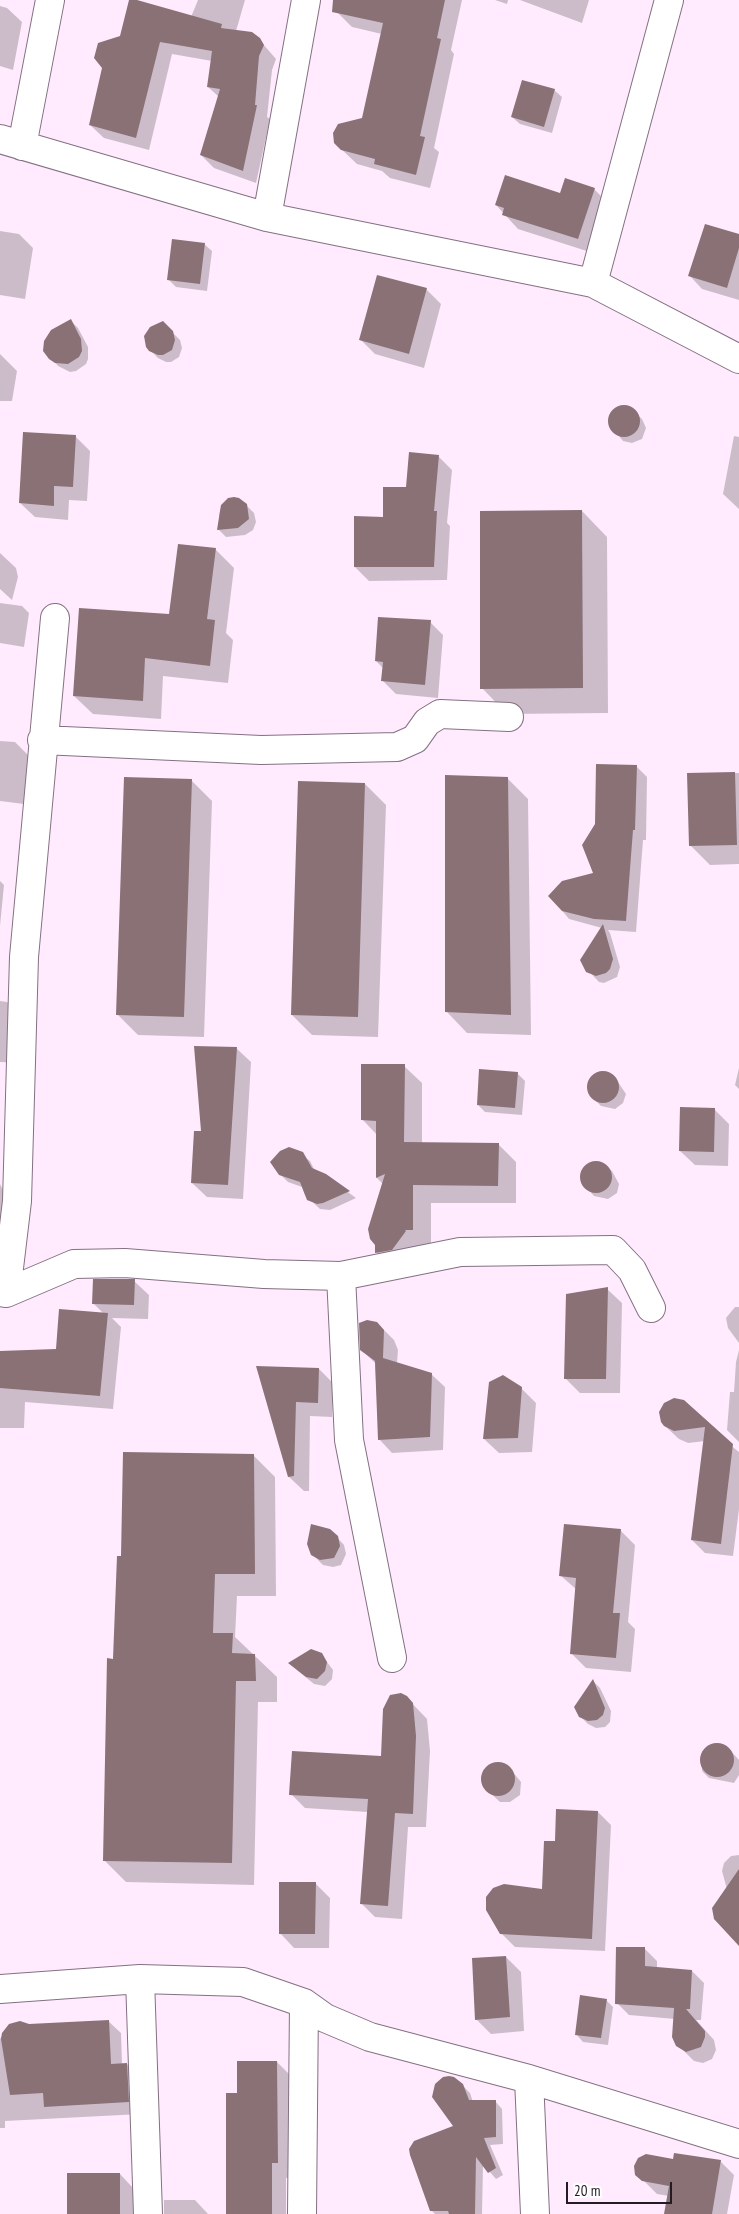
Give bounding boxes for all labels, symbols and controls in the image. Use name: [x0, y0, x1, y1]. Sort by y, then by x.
scale bar: [569, 2172, 675, 2204]
text: 20 m: [574, 2181, 600, 2200]

